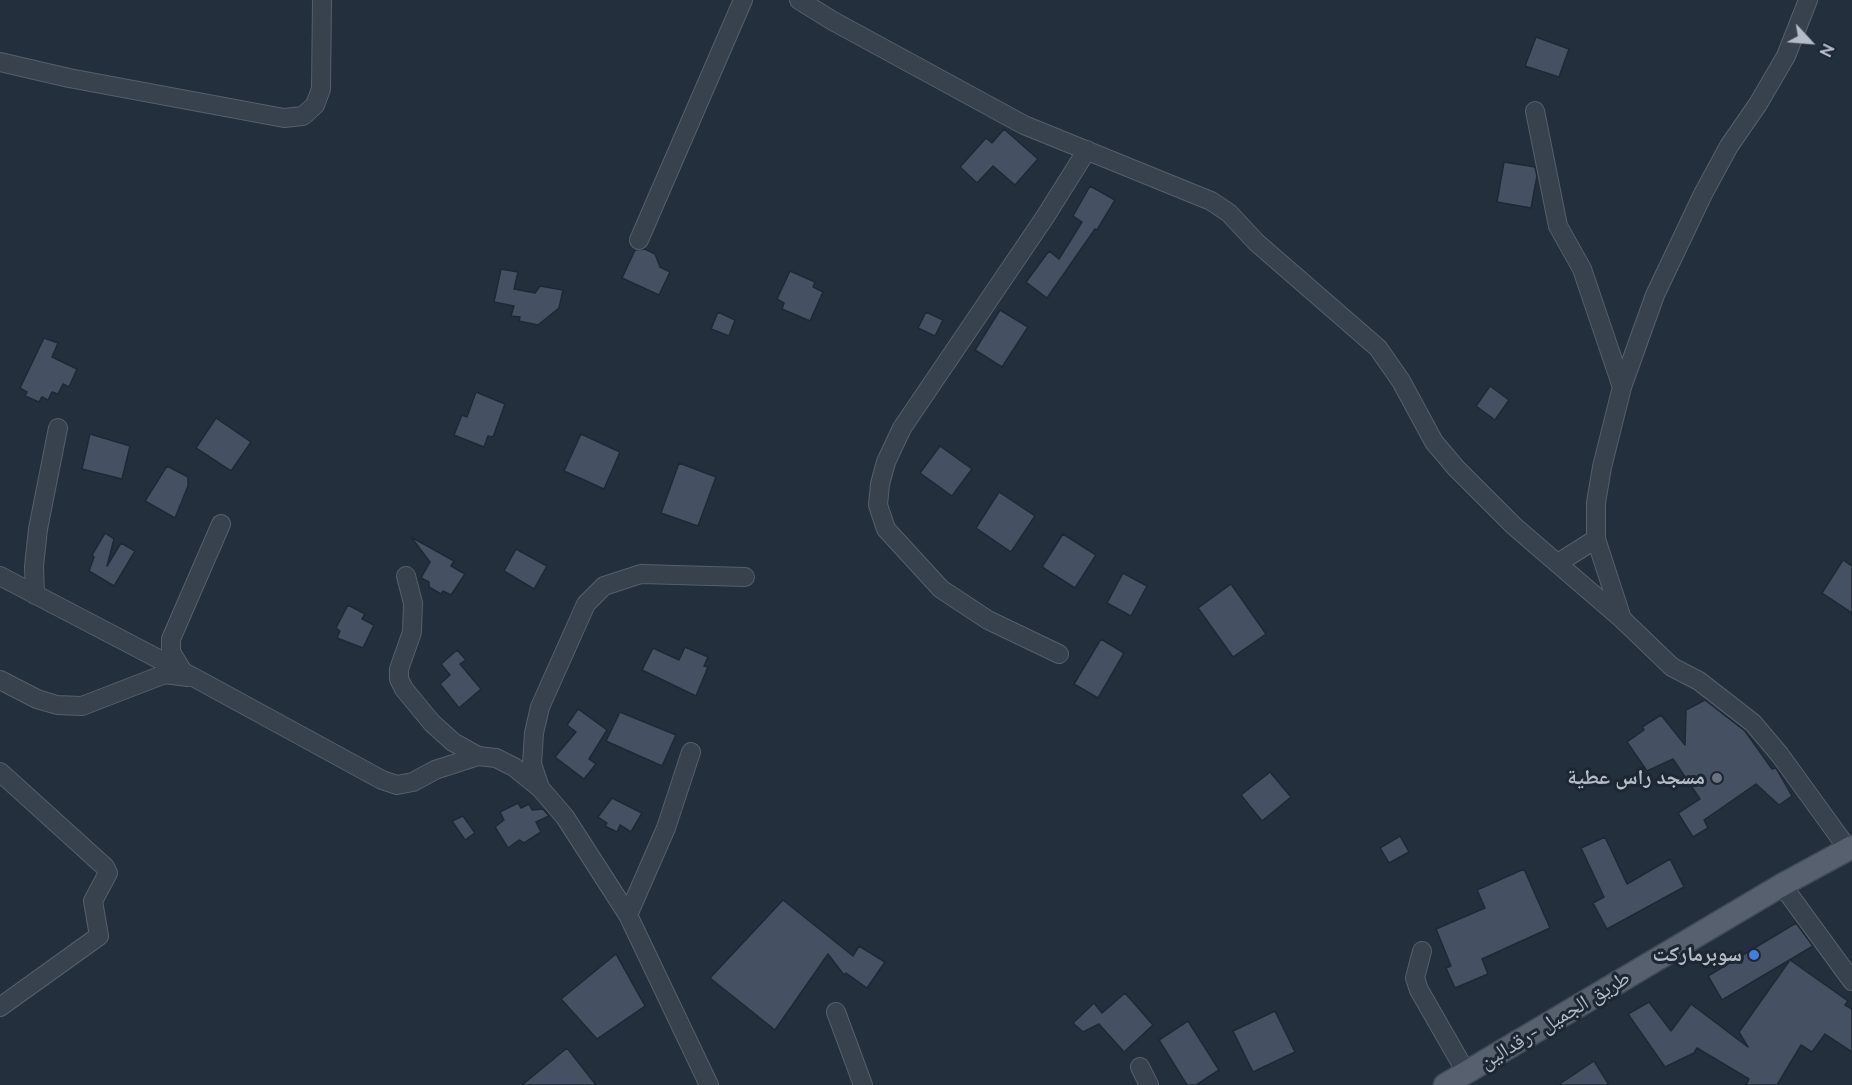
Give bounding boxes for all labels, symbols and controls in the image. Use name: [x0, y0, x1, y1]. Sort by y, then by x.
north arrow: [1780, 12, 1840, 72]
text: N: [1815, 40, 1838, 60]
place label: مسجد راس عطية: [1567, 765, 1705, 791]
marker: مسجد راس عطية: [1710, 771, 1724, 785]
place label: سوبرماركت: [1653, 942, 1742, 968]
marker: سوبرماركت: [1747, 948, 1761, 962]
street label: طريق الجميل -رقدالين: [1475, 965, 1635, 1075]

